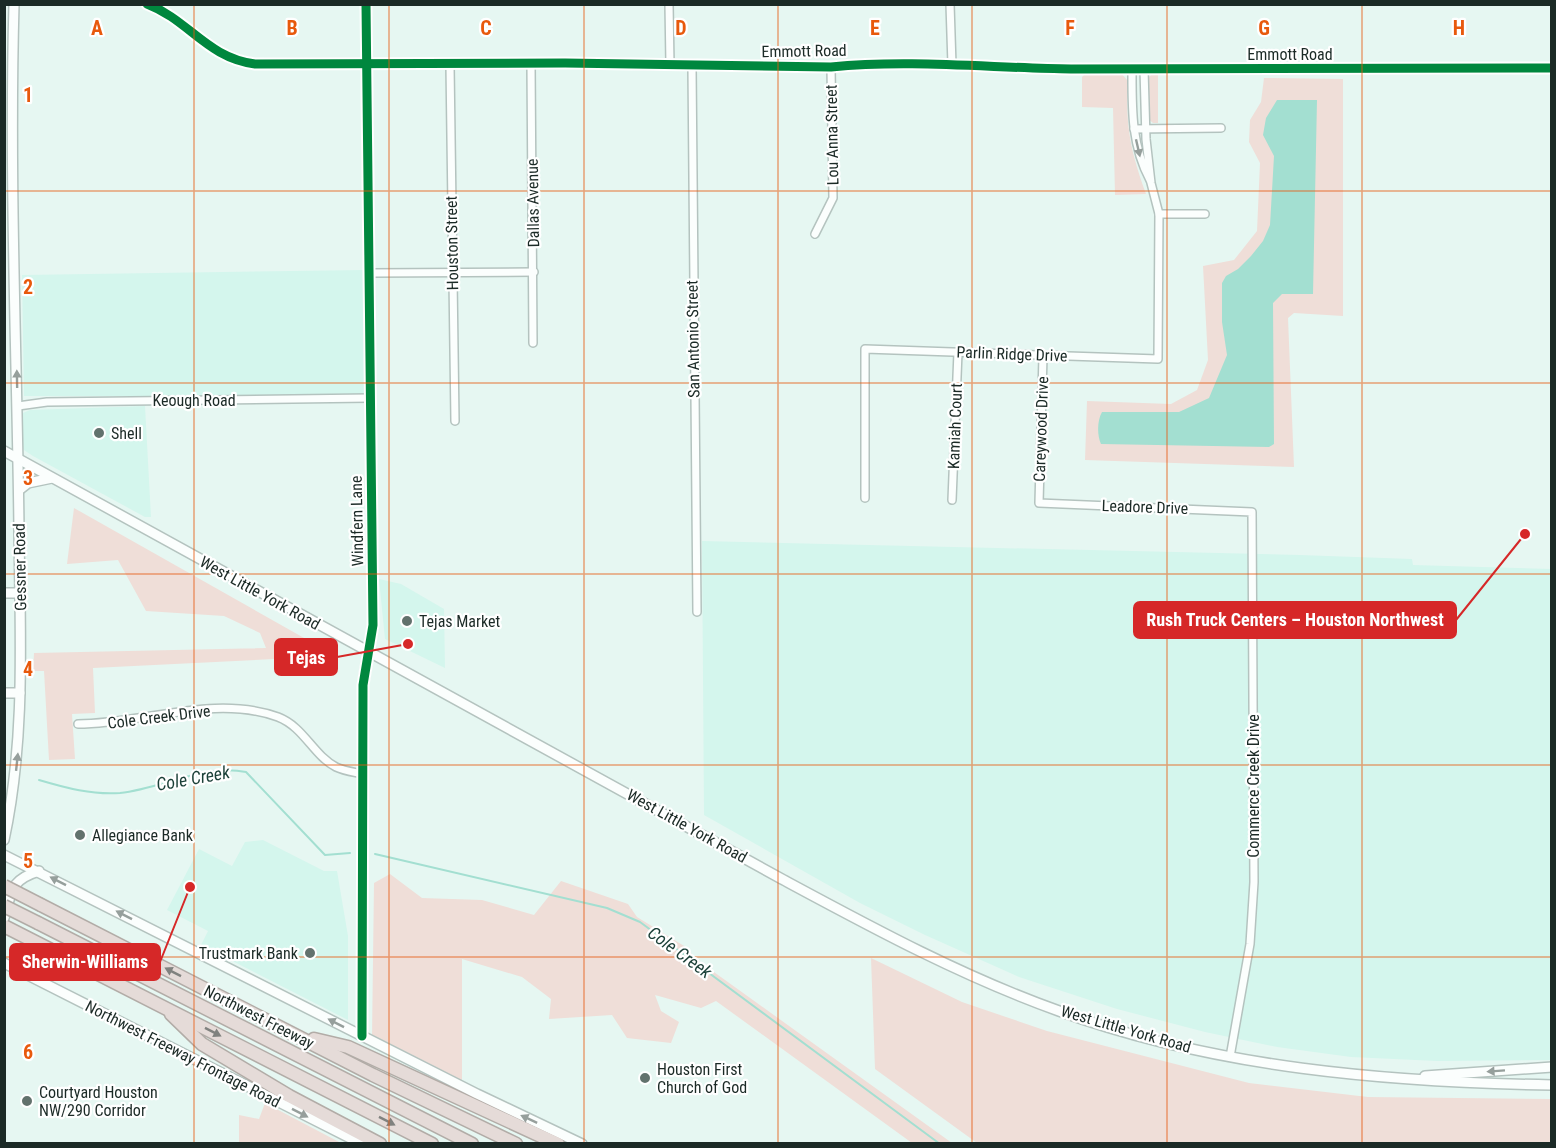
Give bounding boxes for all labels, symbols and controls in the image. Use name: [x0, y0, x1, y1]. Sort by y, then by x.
text: A: [91, 16, 103, 40]
text: B: [286, 16, 298, 40]
text: C: [480, 16, 492, 40]
text: D: [675, 16, 687, 40]
text: E: [870, 16, 880, 40]
text: F: [1065, 16, 1075, 40]
text: G: [1258, 16, 1270, 40]
text: H: [1453, 16, 1465, 40]
street label: Emmott Road: [761, 41, 847, 61]
street label: Emmott Road: [1247, 45, 1333, 64]
text: 1: [23, 83, 33, 107]
street label: Lou Anna Street: [822, 84, 842, 185]
one-way arrow: [1133, 139, 1143, 157]
street label: Dallas Avenue: [523, 158, 543, 248]
street label: Houston Street: [442, 195, 462, 290]
text: 2: [23, 275, 33, 299]
street label: San Antonio Street: [682, 280, 704, 398]
street label: Parlin Ridge Drive: [956, 343, 1068, 365]
one-way arrow: [13, 370, 22, 389]
street label: Careywood Drive: [1030, 376, 1052, 482]
street label: Kamiah Court: [944, 382, 966, 469]
street label: Keough Road: [152, 391, 236, 410]
place label: Shell: [111, 424, 142, 443]
marker: Shell: [92, 426, 106, 440]
text: 3: [23, 466, 33, 490]
street label: Windfern Lane: [347, 475, 367, 567]
street label: Leadore Drive: [1101, 496, 1189, 518]
street label: Gessner Road: [10, 523, 30, 611]
street label: West Little York Road: [197, 552, 323, 634]
callout: Rush Truck Centers – Houston Northwest: [1134, 602, 1456, 638]
text: Rush Truck Centers – Houston Northwest: [1146, 609, 1444, 630]
place label: Tejas Market: [419, 612, 500, 631]
marker: Tejas Market: [400, 614, 414, 628]
callout: Tejas: [275, 639, 337, 675]
text: Tejas: [287, 647, 325, 668]
text: 4: [23, 657, 33, 681]
street label: Cole Creek Drive: [106, 701, 212, 733]
street label: Commerce Creek Drive: [1244, 714, 1263, 858]
one-way arrow: [12, 752, 21, 771]
water label: Cole Creek: [155, 761, 232, 795]
street label: West Little York Road: [624, 785, 750, 867]
place label: Allegiance Bank: [92, 826, 194, 845]
marker: Allegiance Bank: [73, 828, 87, 842]
text: 5: [23, 849, 33, 873]
one-way arrow: [49, 876, 66, 886]
one-way arrow: [115, 910, 133, 920]
water label: Cole Creek: [644, 922, 717, 983]
callout: Sherwin-Williams: [10, 944, 160, 980]
place label: Trustmark Bank: [199, 944, 299, 963]
marker: Trustmark Bank: [303, 946, 317, 960]
text: Sherwin-Williams: [22, 951, 148, 972]
one-way arrow: [164, 968, 181, 977]
street label: Northwest Freeway: [201, 981, 318, 1053]
street label: Northwest Freeway Frontage Road: [82, 996, 284, 1112]
street label: West Little York Road: [1059, 1001, 1193, 1057]
one-way arrow: [327, 1018, 344, 1028]
one-way arrow: [205, 1027, 222, 1037]
text: 6: [23, 1040, 33, 1064]
place label: Houston First Church of God: [657, 1060, 747, 1097]
one-way arrow: [1486, 1066, 1505, 1075]
marker: Houston First Church of God: [638, 1071, 652, 1085]
place label: Courtyard Houston NW/290 Corridor: [39, 1083, 158, 1120]
marker: Courtyard Houston NW/290 Corridor: [20, 1094, 34, 1108]
one-way arrow: [292, 1108, 309, 1118]
one-way arrow: [521, 1115, 538, 1124]
one-way arrow: [378, 1116, 395, 1126]

